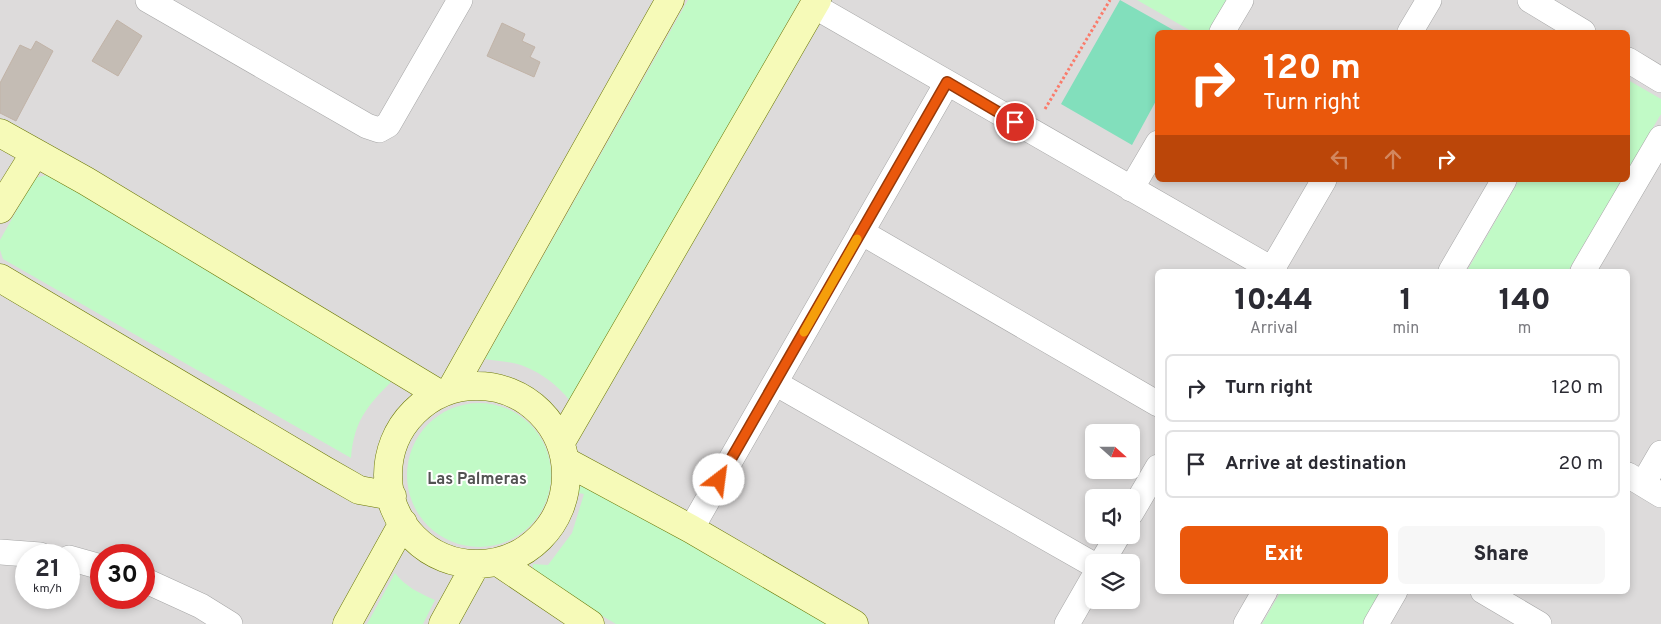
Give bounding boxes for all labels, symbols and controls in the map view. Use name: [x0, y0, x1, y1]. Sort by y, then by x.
text: 120 m: [1263, 47, 1361, 91]
icon: right: [1180, 50, 1245, 115]
text: Turn right: [1263, 90, 1360, 117]
pin: [994, 101, 1036, 143]
icon: arrive: [1001, 108, 1029, 136]
icon: left: [1326, 145, 1354, 173]
icon: ahead: [1379, 145, 1407, 173]
icon: right: [1432, 145, 1460, 173]
text: 10:44: [1234, 283, 1313, 320]
text: 1: [1400, 283, 1412, 320]
text: 140: [1499, 283, 1551, 320]
text: Arrival: [1250, 319, 1298, 339]
text: min: [1393, 319, 1419, 339]
text: m: [1518, 319, 1531, 339]
icon: right: [1182, 374, 1210, 402]
text: Turn right: [1225, 376, 1313, 400]
text: 120 m: [1552, 376, 1603, 400]
north arrow: [1085, 424, 1140, 479]
map controls: [1085, 424, 1140, 609]
icon: arrive: [1182, 450, 1210, 478]
text: Arrive at destination: [1225, 452, 1406, 476]
text: 20 m: [1559, 452, 1603, 476]
position arrow: [692, 453, 744, 505]
district label: Las Palmeras: [427, 470, 527, 490]
button: sound: [1085, 489, 1140, 544]
button: Exit: [1180, 526, 1388, 584]
button: Share: [1398, 526, 1605, 584]
speed limit sign: 30: [90, 544, 155, 609]
text: 21: [35, 554, 60, 586]
button: layers: [1085, 554, 1140, 609]
text: km/h: [33, 581, 62, 597]

